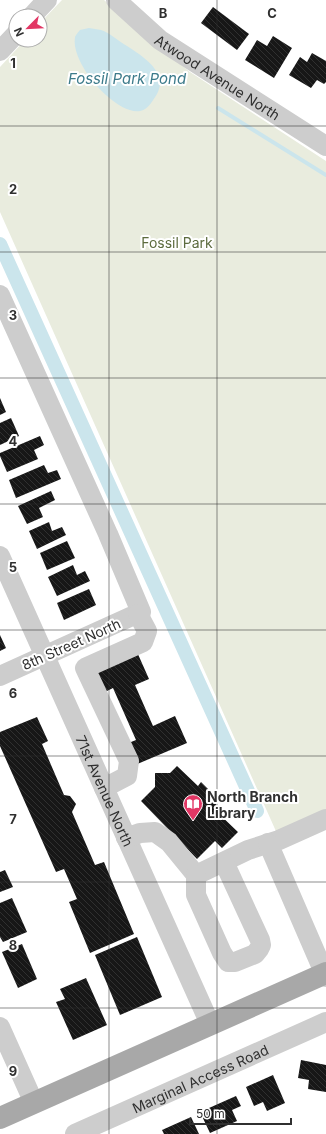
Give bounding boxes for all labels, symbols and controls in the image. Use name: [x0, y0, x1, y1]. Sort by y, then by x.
text: B: [159, 5, 168, 21]
text: C: [267, 5, 277, 21]
north arrow: [8, 8, 48, 48]
text: N: [11, 25, 27, 39]
street label: Atwood Avenue North: [152, 31, 284, 123]
text: 1: [10, 55, 16, 71]
water label: Fossil Park Pond: [68, 69, 187, 88]
text: 2: [9, 181, 17, 197]
park label: Fossil Park: [141, 234, 213, 251]
text: 3: [9, 307, 17, 323]
text: 4: [9, 433, 18, 449]
text: 5: [9, 559, 17, 575]
street label: 8th Street North: [19, 615, 123, 673]
text: 6: [9, 685, 17, 701]
street label: 71st Avenue North: [73, 732, 138, 849]
place label: North Branch Library: [207, 788, 298, 821]
library icon: North Branch Library: [182, 793, 204, 821]
text: 7: [9, 811, 17, 827]
text: 8: [9, 937, 17, 953]
street label: Marginal Access Road: [129, 1040, 271, 1116]
text: 9: [9, 1063, 17, 1079]
scale bar: [190, 1100, 291, 1126]
text: 50 m: [196, 1106, 225, 1121]

